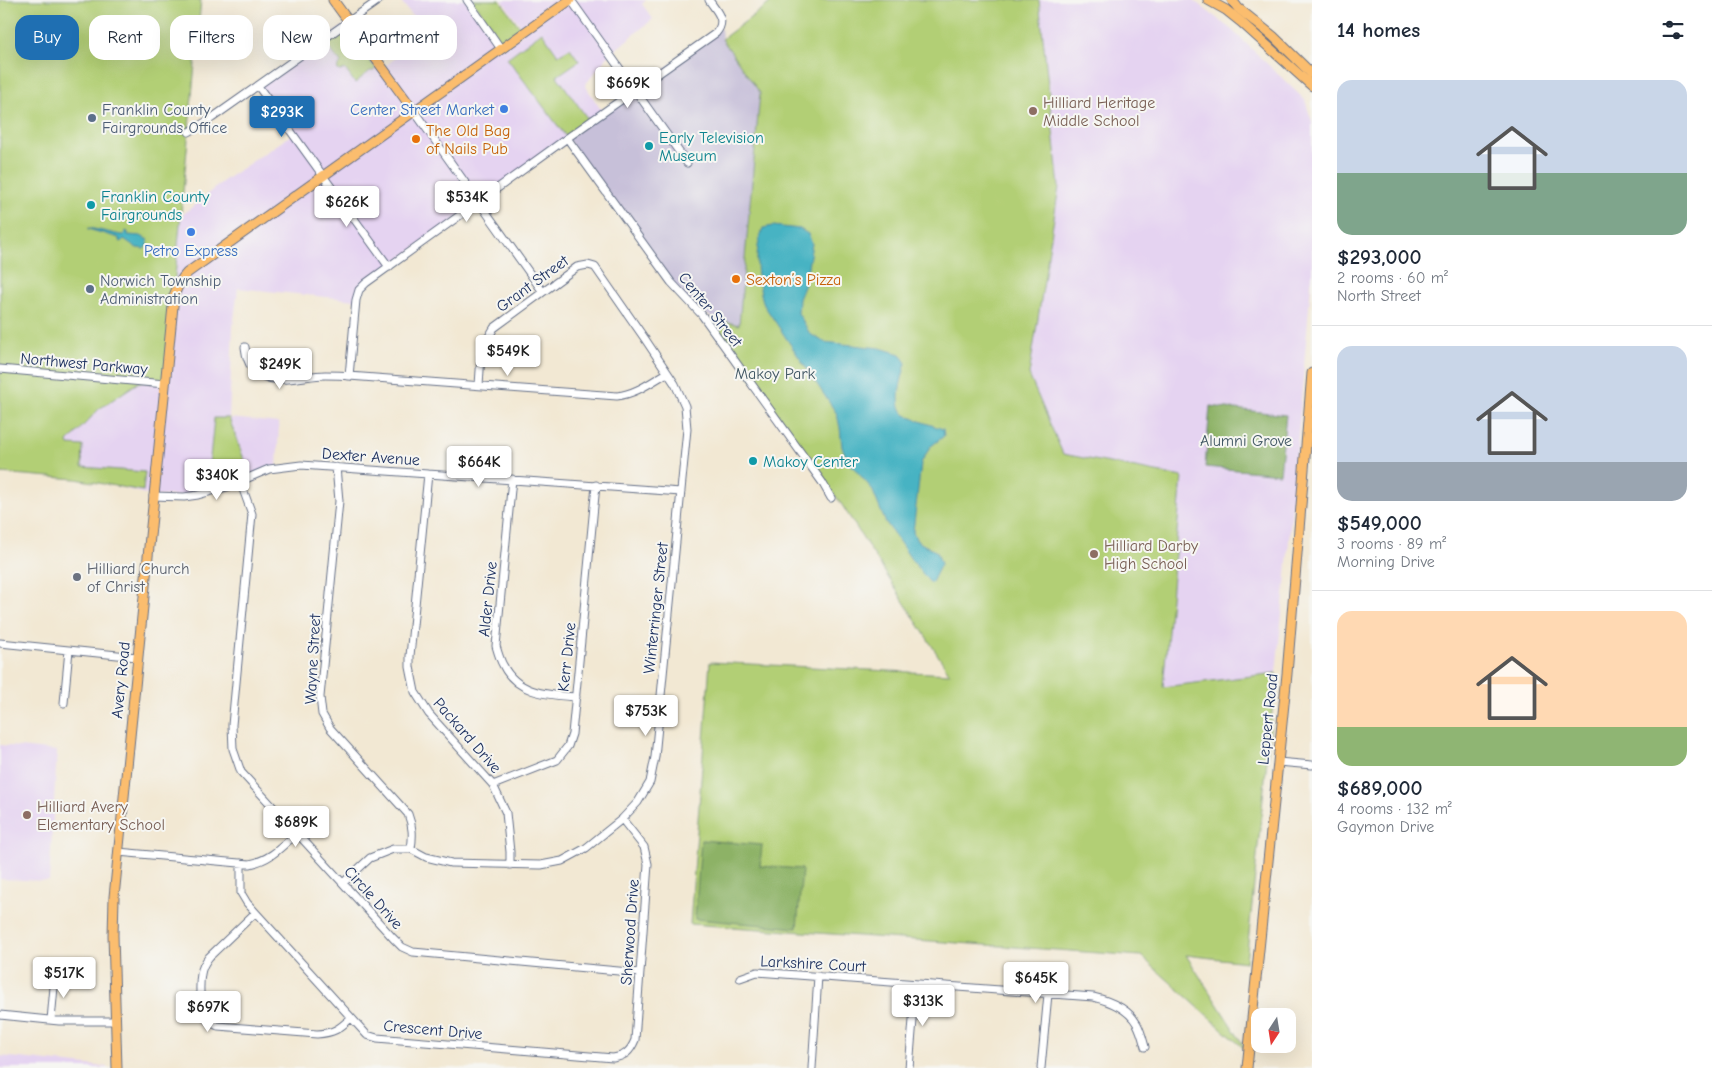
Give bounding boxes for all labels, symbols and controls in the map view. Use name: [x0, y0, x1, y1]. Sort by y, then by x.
chip: Buy: [15, 15, 79, 60]
chip: Rent: [89, 15, 160, 60]
chip: Filters: [170, 15, 253, 60]
chip: New: [263, 15, 330, 60]
chip: Apartment: [340, 15, 457, 60]
icon: filters: [1659, 16, 1687, 44]
text: 14 homes: [1337, 18, 1420, 42]
pin: $669K: [593, 66, 663, 109]
text: $669K: [606, 74, 650, 92]
place label: Hilliard Heritage Middle School: [1043, 94, 1155, 130]
pin: $293K: [247, 96, 317, 138]
place label: Franklin County Fairgrounds Office: [102, 101, 227, 137]
place label: Center Street Market: [350, 101, 494, 119]
text: $293K: [261, 103, 303, 121]
marker: Center Street Market: [498, 103, 510, 115]
marker: Hilliard Heritage Middle School: [1027, 105, 1039, 117]
marker: Franklin County Fairgrounds Office: [86, 112, 98, 124]
icon: home: [1467, 113, 1557, 203]
place label: The Old Bag of Nails Pub: [426, 122, 511, 158]
place label: Early Television Museum: [659, 129, 764, 165]
marker: The Old Bag of Nails Pub: [410, 133, 422, 145]
marker: Early Television Museum: [643, 140, 655, 152]
pin: $534K: [432, 180, 502, 223]
pin: $626K: [312, 186, 382, 228]
place label: Franklin County Fairgrounds: [101, 188, 210, 224]
text: $534K: [446, 188, 488, 206]
text: $626K: [325, 193, 369, 211]
marker: Franklin County Fairgrounds: [85, 199, 97, 211]
marker: Petro Express: [185, 226, 197, 238]
place label: Petro Express: [144, 242, 238, 260]
text: $293,000: [1337, 245, 1421, 269]
street label: Grant Street: [493, 251, 572, 316]
street label: Center Street: [675, 269, 746, 351]
text: 2 rooms · 60 m²: [1337, 269, 1448, 287]
place label: Sexton’s Pizza: [746, 271, 841, 289]
place label: Norwich Township Administration: [100, 272, 221, 308]
marker: Sexton’s Pizza: [730, 273, 742, 285]
marker: Norwich Township Administration: [84, 283, 96, 295]
text: North Street: [1337, 287, 1421, 305]
pin: $549K: [473, 334, 543, 377]
text: $549K: [486, 342, 530, 360]
pin: $249K: [245, 348, 315, 390]
street label: Northwest Parkway: [20, 349, 149, 379]
text: $249K: [259, 355, 301, 373]
park label: Makoy Park: [735, 365, 816, 383]
icon: home: [1467, 378, 1557, 468]
park label: Alumni Grove: [1200, 432, 1292, 450]
street label: Dexter Avenue: [321, 445, 421, 469]
pin: $664K: [444, 446, 514, 488]
text: $664K: [458, 453, 500, 471]
place label: Makoy Center: [763, 453, 859, 471]
marker: Makoy Center: [747, 455, 759, 467]
pin: $340K: [182, 458, 252, 501]
text: $340K: [195, 466, 239, 484]
text: $549,000: [1337, 511, 1422, 535]
text: 3 rooms · 89 m²: [1337, 535, 1446, 553]
place label: Hilliard Darby High School: [1104, 537, 1199, 573]
street label: Winterringer Street: [640, 541, 672, 675]
marker: Hilliard Darby High School: [1088, 548, 1100, 560]
text: Morning Drive: [1337, 553, 1435, 571]
place label: Hilliard Church of Christ: [87, 560, 190, 596]
street label: Alder Drive: [475, 561, 501, 638]
marker: Hilliard Church of Christ: [71, 571, 83, 583]
street label: Wayne Street: [302, 613, 324, 705]
street label: Kerr Drive: [554, 622, 580, 693]
street label: Avery Road: [108, 641, 134, 719]
icon: home: [1467, 643, 1557, 733]
street label: Leppert Road: [1254, 673, 1282, 766]
street label: Packard Drive: [430, 694, 505, 777]
pin: $753K: [611, 694, 681, 737]
text: $753K: [625, 702, 667, 720]
text: $689,000: [1337, 776, 1422, 800]
place label: Hilliard Avery Elementary School: [37, 798, 165, 834]
text: 4 rooms · 132 m²: [1337, 800, 1452, 818]
pin: $689K: [261, 806, 331, 848]
marker: Hilliard Avery Elementary School: [21, 809, 33, 821]
text: $689K: [274, 813, 318, 831]
text: Gaymon Drive: [1337, 818, 1434, 836]
street label: Circle Drive: [340, 863, 406, 933]
street label: Sherwood Drive: [617, 878, 643, 986]
street label: Larkshire Court: [760, 952, 867, 976]
pin: $517K: [29, 956, 99, 999]
pin: $645K: [1001, 962, 1071, 1004]
text: $517K: [44, 964, 84, 982]
text: $645K: [1014, 969, 1058, 987]
pin: $313K: [888, 984, 958, 1027]
pin: $697K: [173, 990, 243, 1033]
text: $313K: [903, 992, 943, 1010]
text: $697K: [187, 998, 229, 1016]
north arrow: [1251, 1008, 1296, 1052]
map controls: [1251, 1008, 1296, 1053]
street label: Crescent Drive: [383, 1017, 483, 1043]

